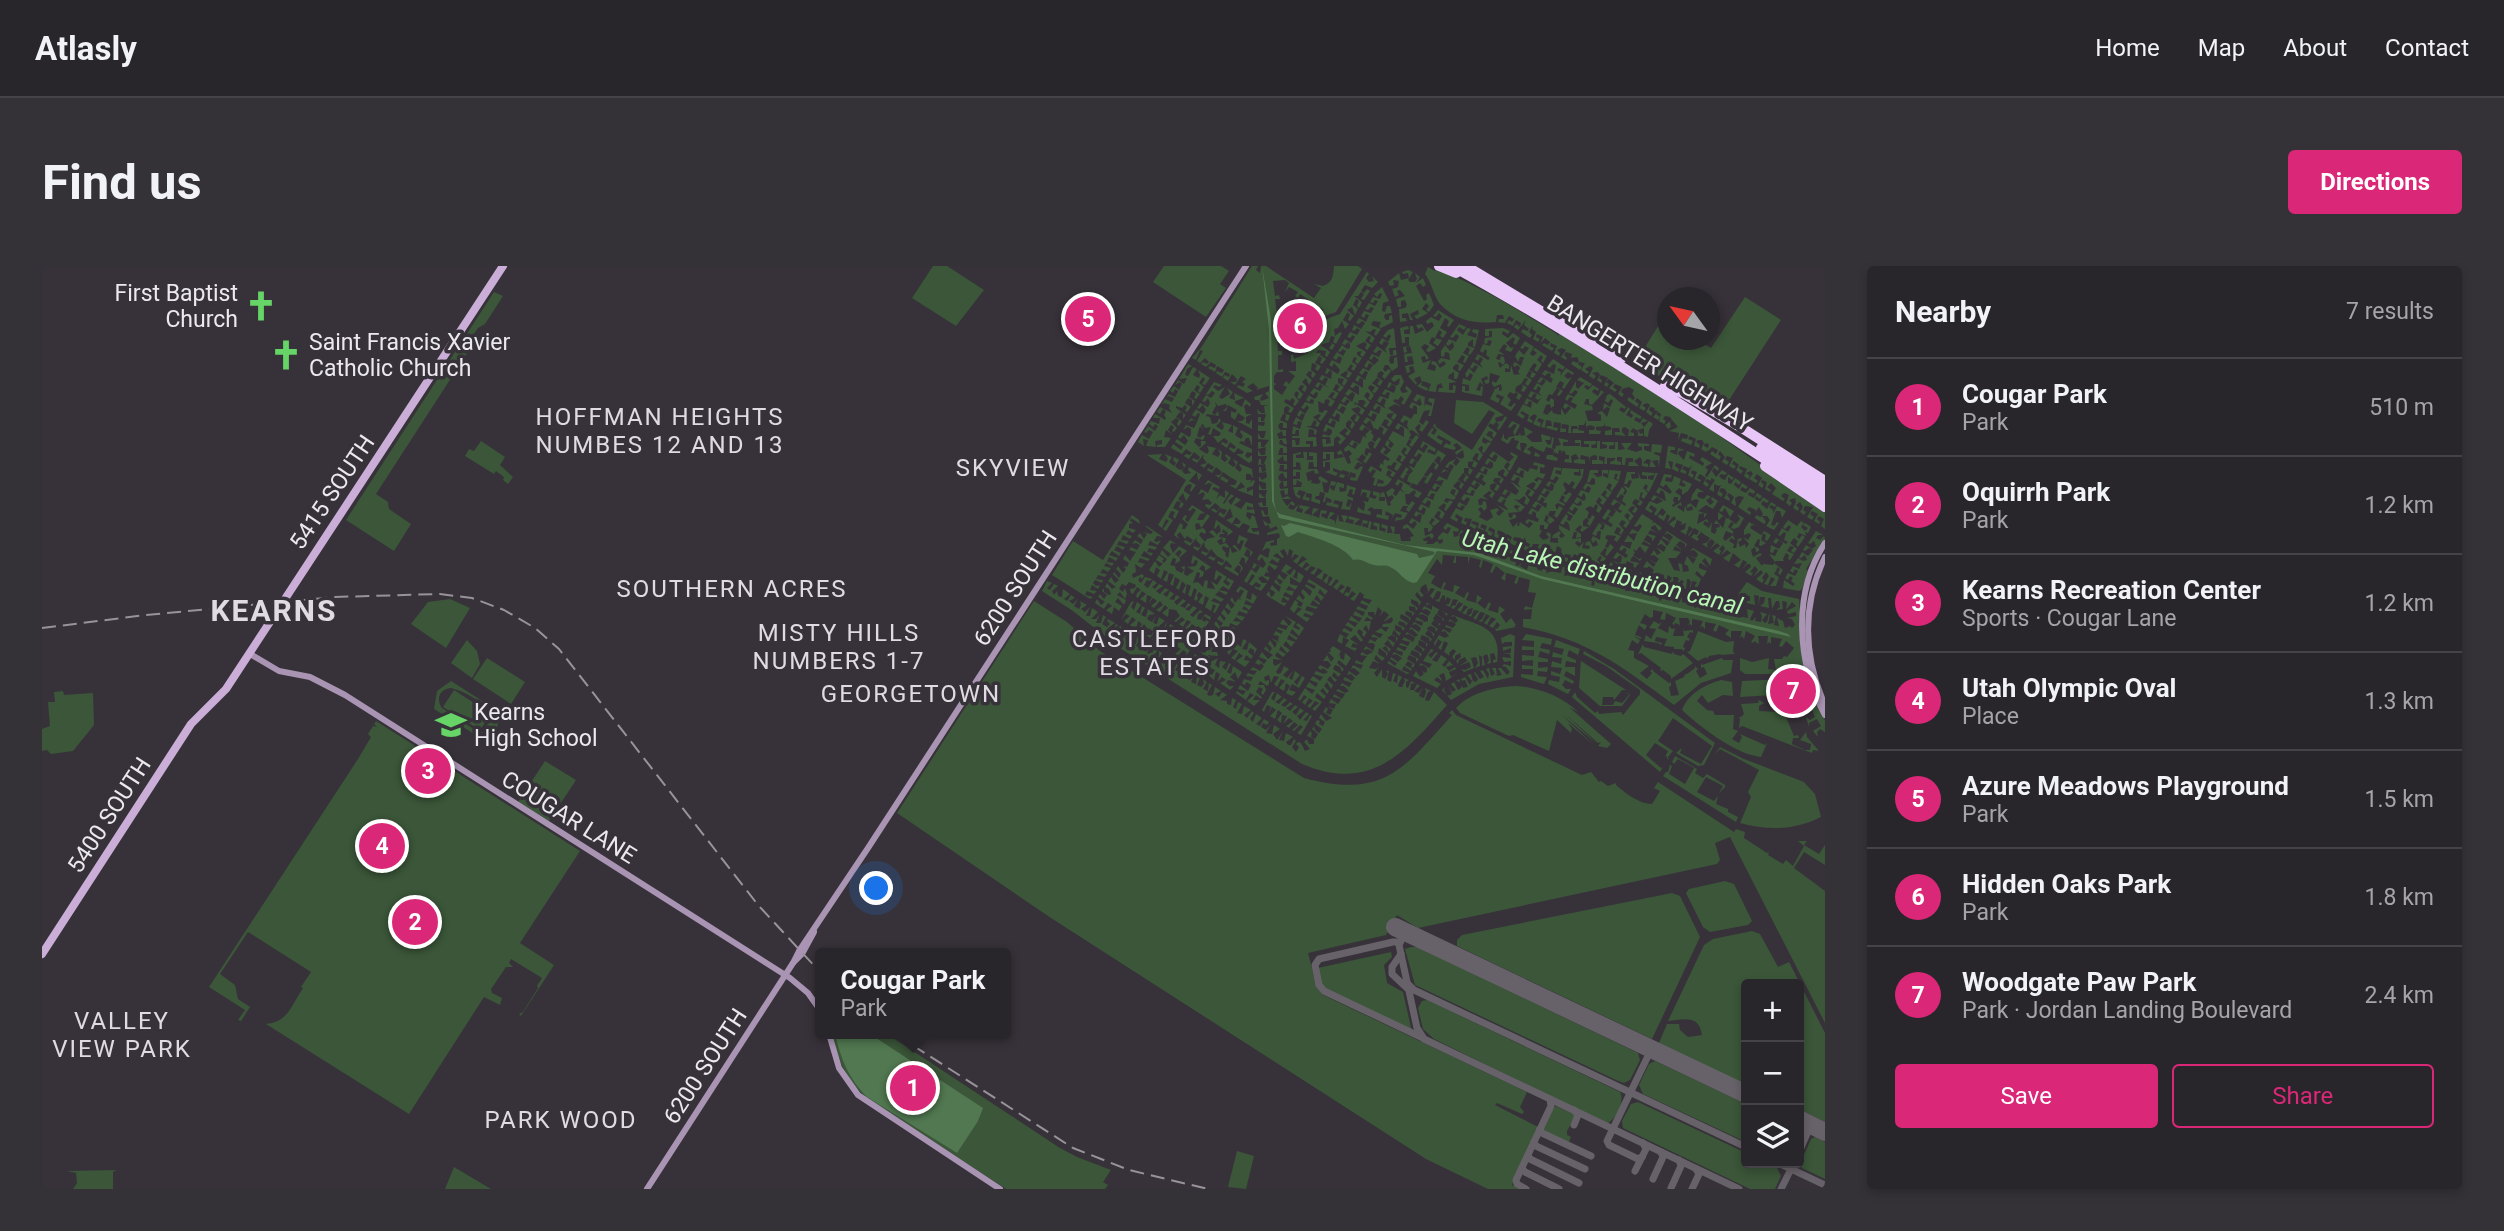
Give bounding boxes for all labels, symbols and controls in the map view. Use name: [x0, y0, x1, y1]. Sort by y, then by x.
text: Atlasly: [35, 29, 137, 68]
text: Home: [2095, 34, 2160, 62]
text: Map: [2198, 34, 2245, 62]
text: About: [2283, 34, 2347, 62]
text: Contact: [2385, 34, 2469, 62]
button: Directions: [2288, 150, 2462, 214]
text: Find us: [42, 154, 202, 211]
place label: First Baptist Church: [115, 280, 238, 333]
north arrow: [1657, 287, 1720, 350]
church icon: First Baptist Church: [244, 289, 278, 323]
street label: BANGERTER HIGHWAY: [1542, 289, 1757, 438]
pin: 5: [1065, 293, 1111, 345]
text: Nearby: [1895, 294, 1991, 329]
text: 7 results: [2346, 298, 2434, 325]
pin: 6: [1277, 300, 1323, 352]
place label: Saint Francis Xavier Catholic Church: [309, 329, 511, 382]
church icon: Saint Francis Xavier Catholic Church: [269, 338, 303, 372]
text: Cougar Park: [1962, 379, 2107, 409]
text: 1: [1911, 394, 1925, 421]
text: 510 m: [2369, 394, 2434, 421]
district label: HOFFMAN HEIGHTS NUMBES 12 AND 13: [536, 403, 784, 459]
text: Park: [1962, 409, 2008, 436]
street label: 5415 SOUTH: [284, 430, 380, 555]
district label: SKYVIEW: [956, 454, 1070, 482]
text: Oquirrh Park: [1962, 477, 2110, 507]
text: 2: [1911, 492, 1925, 519]
text: 1.2 km: [2365, 492, 2434, 519]
text: Park: [1962, 507, 2008, 534]
water label: Utah Lake distribution canal: [1459, 524, 1746, 621]
street label: 6200 SOUTH: [968, 526, 1063, 651]
district label: SOUTHERN ACRES: [616, 575, 848, 603]
text: Kearns Recreation Center: [1962, 575, 2261, 605]
text: 3: [1911, 590, 1925, 617]
text: 1.2 km: [2365, 590, 2434, 617]
district label: KEARNS: [211, 593, 337, 628]
text: Sports · Cougar Lane: [1962, 605, 2176, 632]
district label: MISTY HILLS NUMBERS 1-7: [753, 619, 925, 675]
district label: CASTLEFORD ESTATES: [1072, 625, 1238, 681]
pin: 7: [1770, 665, 1816, 717]
text: Utah Olympic Oval: [1962, 673, 2177, 703]
district label: GEORGETOWN: [821, 680, 1001, 708]
text: 4: [1911, 688, 1925, 715]
text: 1.3 km: [2365, 688, 2434, 715]
place label: Kearns High School: [474, 699, 597, 752]
text: Place: [1962, 703, 2019, 730]
school or university icon: Kearns High School: [434, 708, 468, 742]
pin: 3: [405, 745, 451, 797]
street label: 5400 SOUTH: [62, 753, 157, 878]
street label: COUGAR LANE: [497, 765, 641, 870]
text: Azure Meadows Playground: [1962, 771, 2289, 801]
text: 5: [1911, 786, 1925, 813]
text: 1.5 km: [2365, 786, 2434, 813]
text: Park: [1962, 801, 2008, 828]
pin: 4: [359, 820, 405, 872]
text: Hidden Oaks Park: [1962, 869, 2171, 899]
your location: [859, 871, 893, 905]
text: 6: [1911, 884, 1925, 911]
text: 1.8 km: [2365, 884, 2434, 911]
pin: 2: [392, 896, 438, 948]
text: Park: [1962, 899, 2008, 926]
popup: [815, 948, 1011, 1039]
text: Cougar Park: [841, 965, 985, 995]
text: Woodgate Paw Park: [1962, 967, 2196, 997]
map controls: [1741, 979, 1804, 1168]
button: +: [1741, 979, 1804, 1042]
text: 7: [1911, 982, 1925, 1009]
text: 2.4 km: [2365, 982, 2434, 1009]
text: Park: [841, 995, 887, 1022]
text: Park · Jordan Landing Boulevard: [1962, 997, 2292, 1024]
street label: 6200 SOUTH: [658, 1004, 753, 1129]
district label: VALLEY VIEW PARK: [52, 1007, 192, 1063]
button: −: [1741, 1042, 1804, 1105]
pin: 1: [890, 1062, 936, 1114]
button: Save: [1895, 1064, 2158, 1128]
button: Share: [2172, 1064, 2434, 1128]
button: layers: [1741, 1105, 1804, 1168]
district label: PARK WOOD: [484, 1106, 638, 1134]

